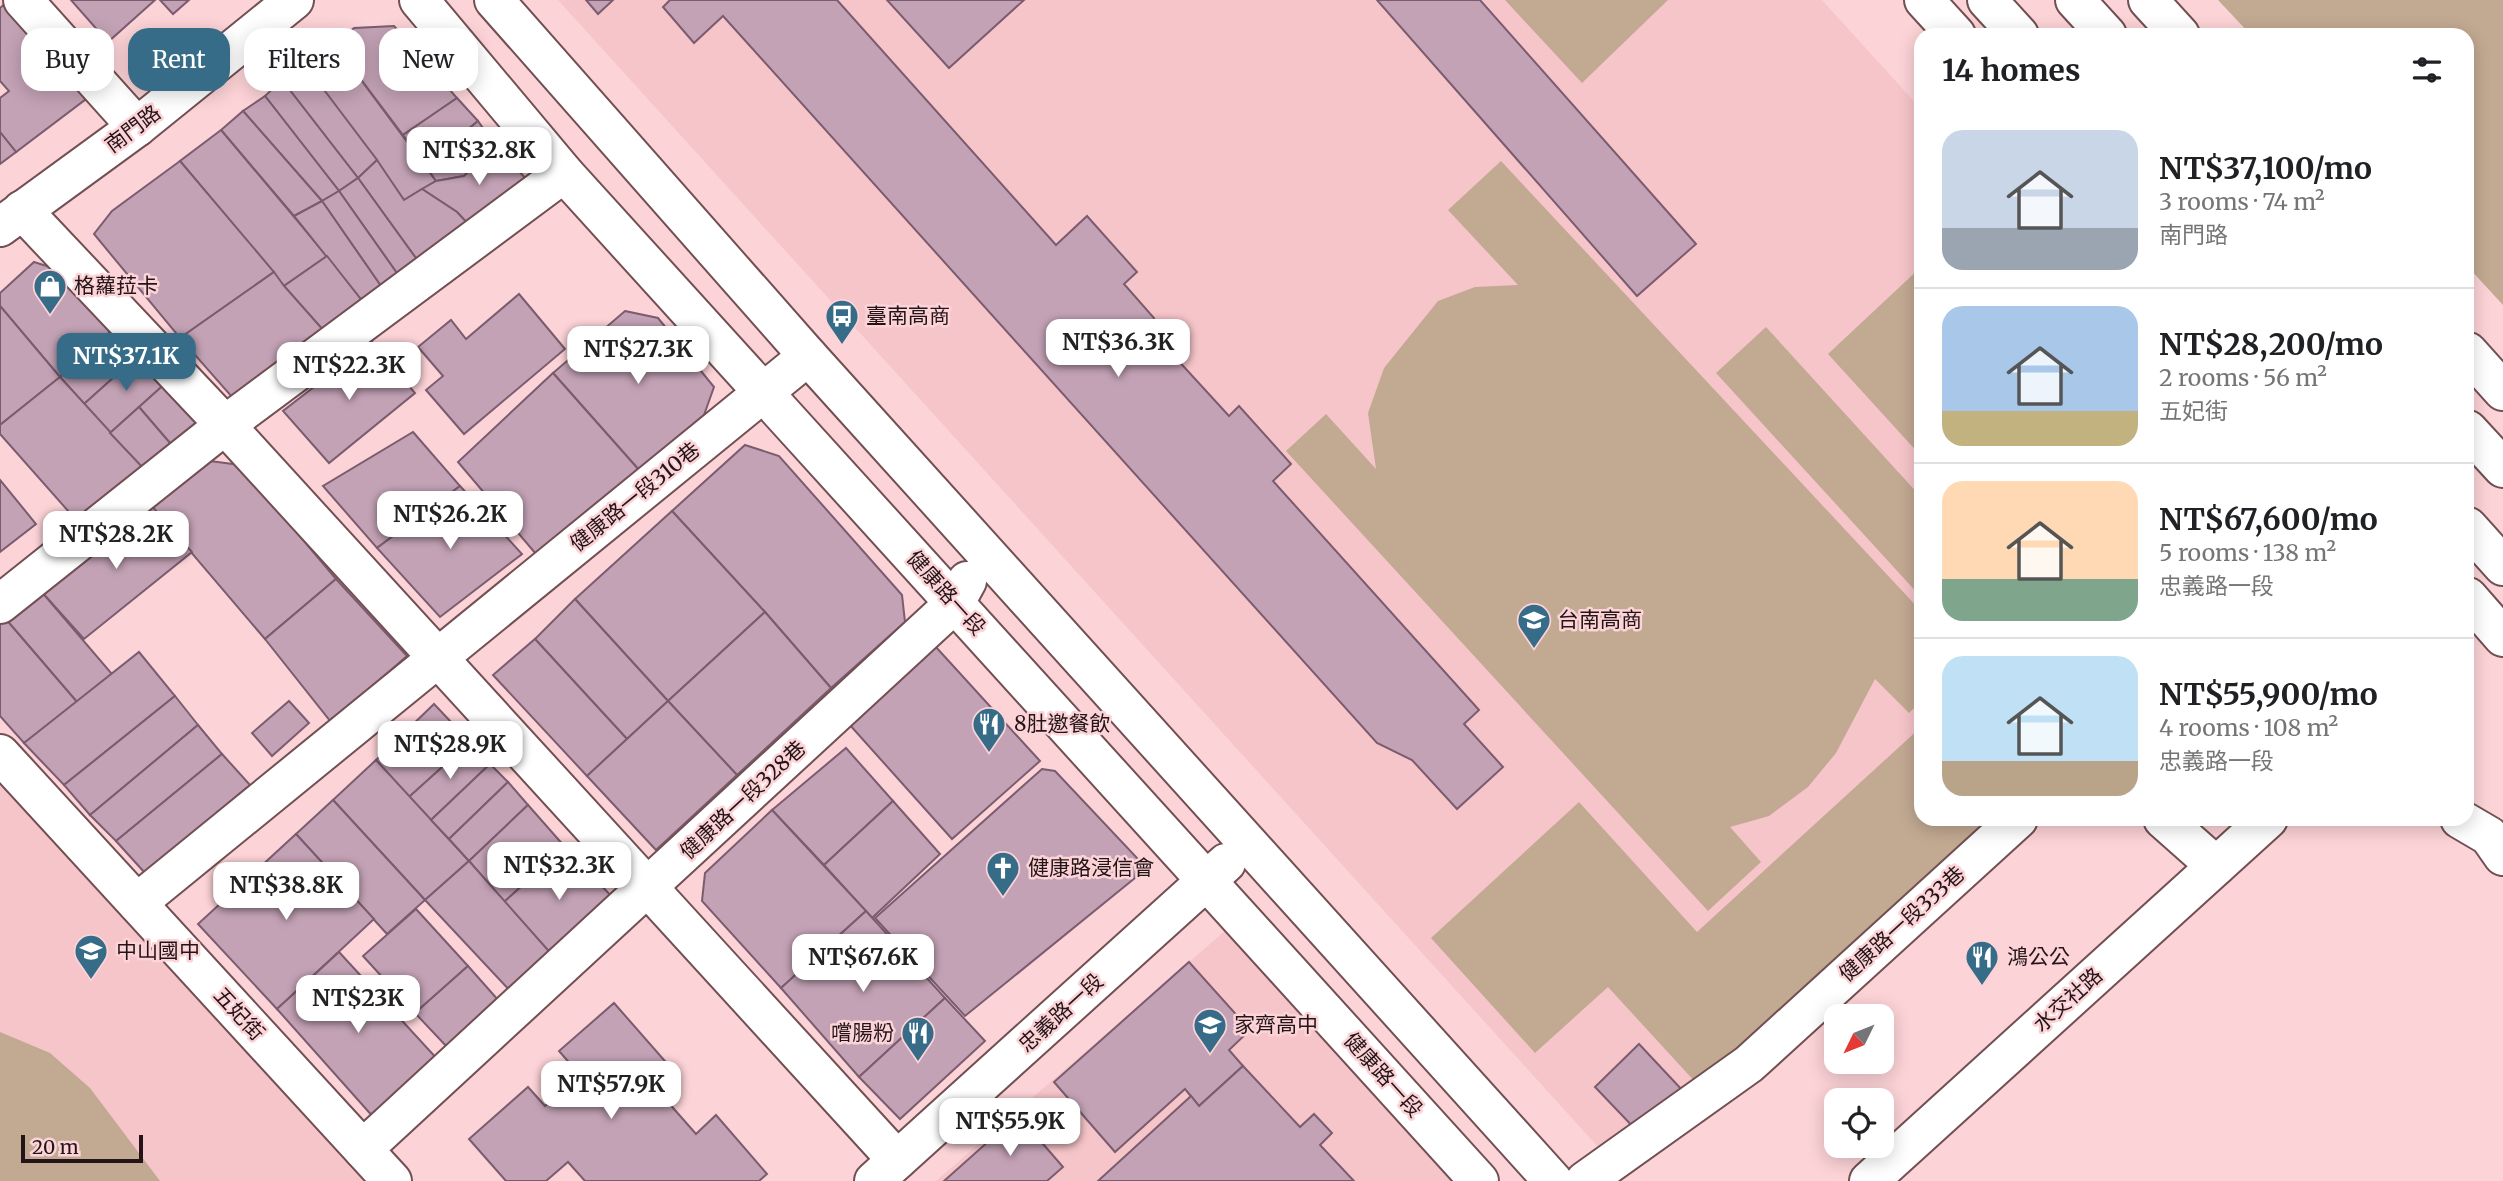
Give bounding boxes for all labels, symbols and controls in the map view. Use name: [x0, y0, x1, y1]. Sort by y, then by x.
chip: Buy: [21, 28, 114, 91]
chip: Rent: [128, 28, 230, 91]
chip: Filters: [244, 28, 365, 91]
chip: New: [379, 28, 478, 91]
text: 14 homes: [1942, 51, 2080, 89]
icon: filters: [2408, 51, 2446, 89]
street label: 南門路: [99, 99, 166, 158]
pin: NT$32.8K: [407, 128, 551, 187]
text: NT$32.8K: [423, 135, 535, 164]
text: NT$37,100/mo: [2159, 149, 2372, 187]
icon: home: [1998, 158, 2082, 242]
text: 3 rooms · 74 m²: [2159, 187, 2325, 216]
text: 南門路: [2159, 220, 2228, 249]
shop icon: 格蘿菈卡: [31, 267, 69, 316]
place label: 格蘿菈卡: [74, 272, 158, 299]
bus stop icon: 臺南高商: [823, 297, 861, 346]
place label: 臺南高商: [866, 302, 950, 329]
pin: NT$36.3K: [1046, 320, 1190, 379]
text: NT$28,200/mo: [2159, 325, 2383, 363]
pin: NT$27.3K: [566, 326, 710, 386]
text: NT$36.3K: [1062, 327, 1174, 356]
pin: NT$37.1K: [54, 334, 198, 393]
text: NT$27.3K: [583, 334, 693, 363]
icon: home: [1998, 334, 2082, 418]
text: NT$37.1K: [73, 341, 179, 370]
pin: NT$22.3K: [277, 342, 421, 402]
text: NT$22.3K: [293, 350, 405, 379]
text: 2 rooms · 56 m²: [2159, 363, 2327, 392]
text: 五妃街: [2159, 396, 2228, 425]
street label: 健康路一段310巷: [564, 436, 705, 557]
pin: NT$26.2K: [378, 491, 522, 551]
text: NT$26.2K: [393, 499, 507, 528]
text: NT$67,600/mo: [2159, 500, 2378, 538]
icon: home: [1998, 509, 2082, 593]
pin: NT$28.2K: [44, 512, 188, 571]
text: NT$28.2K: [59, 519, 173, 548]
text: 5 rooms · 138 m²: [2159, 538, 2336, 567]
street label: 健康路一段: [901, 545, 992, 641]
text: 忠義路一段: [2159, 571, 2274, 600]
school or university icon: 台南高商: [1515, 601, 1553, 650]
place label: 台南高商: [1558, 606, 1642, 633]
text: NT$55,900/mo: [2159, 675, 2378, 713]
icon: home: [1998, 684, 2082, 768]
restaurant icon: 8肚邀餐飲: [970, 705, 1008, 754]
place label: 8肚邀餐飲: [1014, 710, 1111, 737]
text: 4 rooms · 108 m²: [2159, 713, 2338, 742]
pin: NT$28.9K: [378, 722, 522, 781]
text: NT$28.9K: [394, 729, 506, 758]
street label: 健康路一段328巷: [674, 734, 811, 865]
text: 忠義路一段: [2159, 746, 2274, 775]
pin: NT$32.3K: [487, 842, 631, 902]
church icon: 健康路浸信會: [984, 849, 1022, 898]
text: NT$32.3K: [503, 850, 615, 879]
place label: 健康路浸信會: [1028, 854, 1154, 881]
street label: 健康路一段333巷: [1833, 860, 1970, 987]
pin: NT$38.8K: [214, 862, 358, 922]
text: NT$38.8K: [229, 870, 343, 899]
school or university icon: 中山國中: [72, 932, 110, 981]
pin: NT$67.6K: [791, 934, 935, 994]
place label: 中山國中: [116, 937, 200, 964]
restaurant icon: 鴻公公: [1963, 938, 2001, 987]
text: NT$67.6K: [808, 942, 918, 971]
place label: 鴻公公: [2007, 943, 2070, 970]
street label: 水交社路: [2027, 961, 2108, 1038]
street label: 忠義路一段: [1013, 967, 1109, 1058]
pin: NT$23K: [301, 976, 415, 1035]
street label: 五妃街: [208, 981, 271, 1046]
text: NT$23K: [312, 983, 404, 1012]
north arrow: [1824, 1004, 1894, 1074]
map controls: [1824, 1004, 1894, 1158]
school or university icon: 家齊高中: [1191, 1006, 1229, 1055]
place label: 家齊高中: [1234, 1011, 1318, 1038]
restaurant icon: 嚐腸粉: [899, 1014, 937, 1063]
place label: 嚐腸粉: [831, 1019, 894, 1046]
street label: 健康路一段: [1338, 1027, 1429, 1123]
pin: NT$57.9K: [539, 1062, 683, 1121]
text: NT$57.9K: [557, 1069, 665, 1098]
button: locate: [1824, 1088, 1894, 1158]
pin: NT$55.9K: [938, 1098, 1082, 1158]
text: NT$55.9K: [955, 1106, 1065, 1135]
scale bar: [21, 1132, 144, 1164]
text: 20 m: [32, 1135, 79, 1159]

